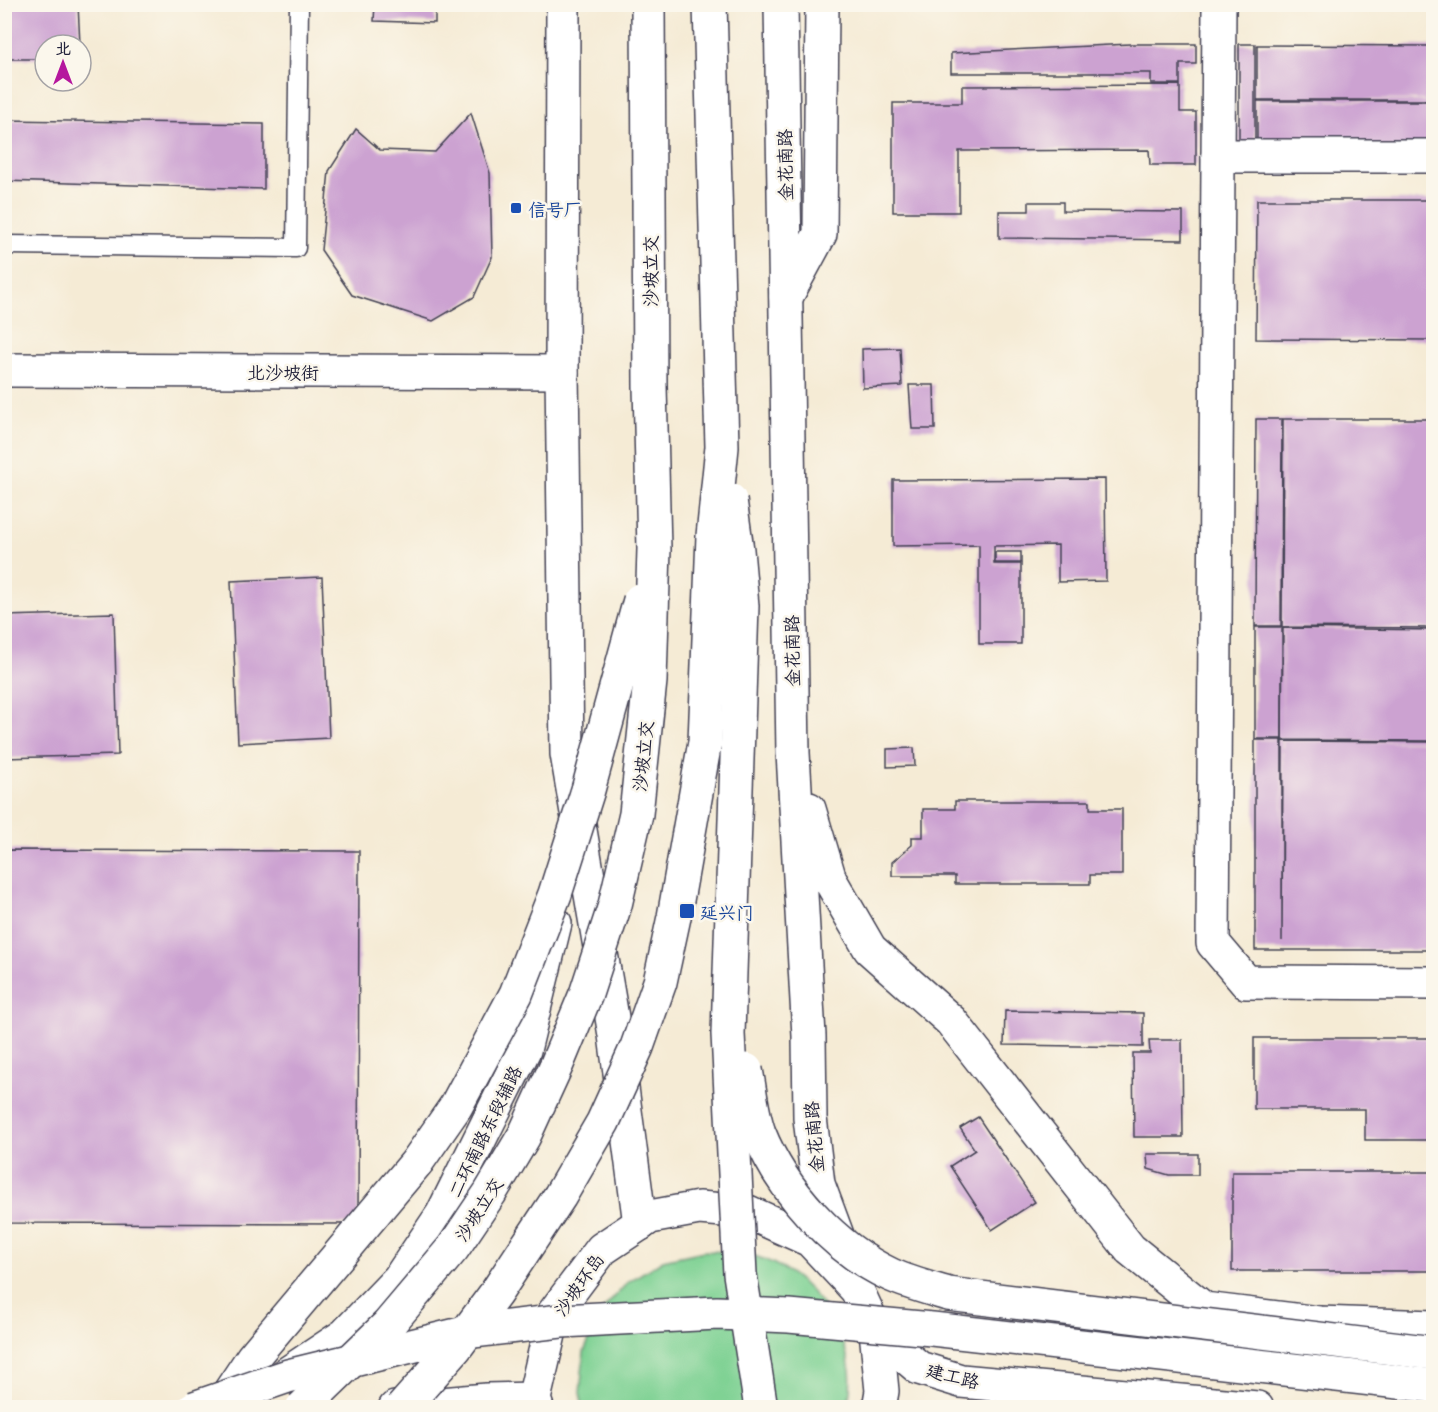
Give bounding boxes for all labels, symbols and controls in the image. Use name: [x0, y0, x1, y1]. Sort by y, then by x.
north arrow: [33, 33, 93, 93]
text: 北: [55, 35, 71, 59]
street label: 金花南路: [770, 129, 798, 201]
place label: 信号厂: [528, 195, 582, 222]
marker: 信号厂: [509, 201, 523, 215]
street label: 沙坡立交: [636, 235, 663, 307]
street label: 北沙坡街: [247, 358, 319, 385]
street label: 金花南路: [777, 615, 805, 687]
street label: 沙坡立交: [625, 719, 659, 793]
place label: 延兴门: [700, 898, 754, 925]
marker: 延兴门: [678, 902, 696, 920]
street label: 二环南路东段辅路: [440, 1060, 528, 1202]
street label: 金花南路: [796, 1100, 830, 1174]
street label: 沙坡立交: [447, 1171, 509, 1247]
street label: 沙坡环岛: [546, 1247, 610, 1321]
street label: 建工路: [924, 1355, 982, 1395]

